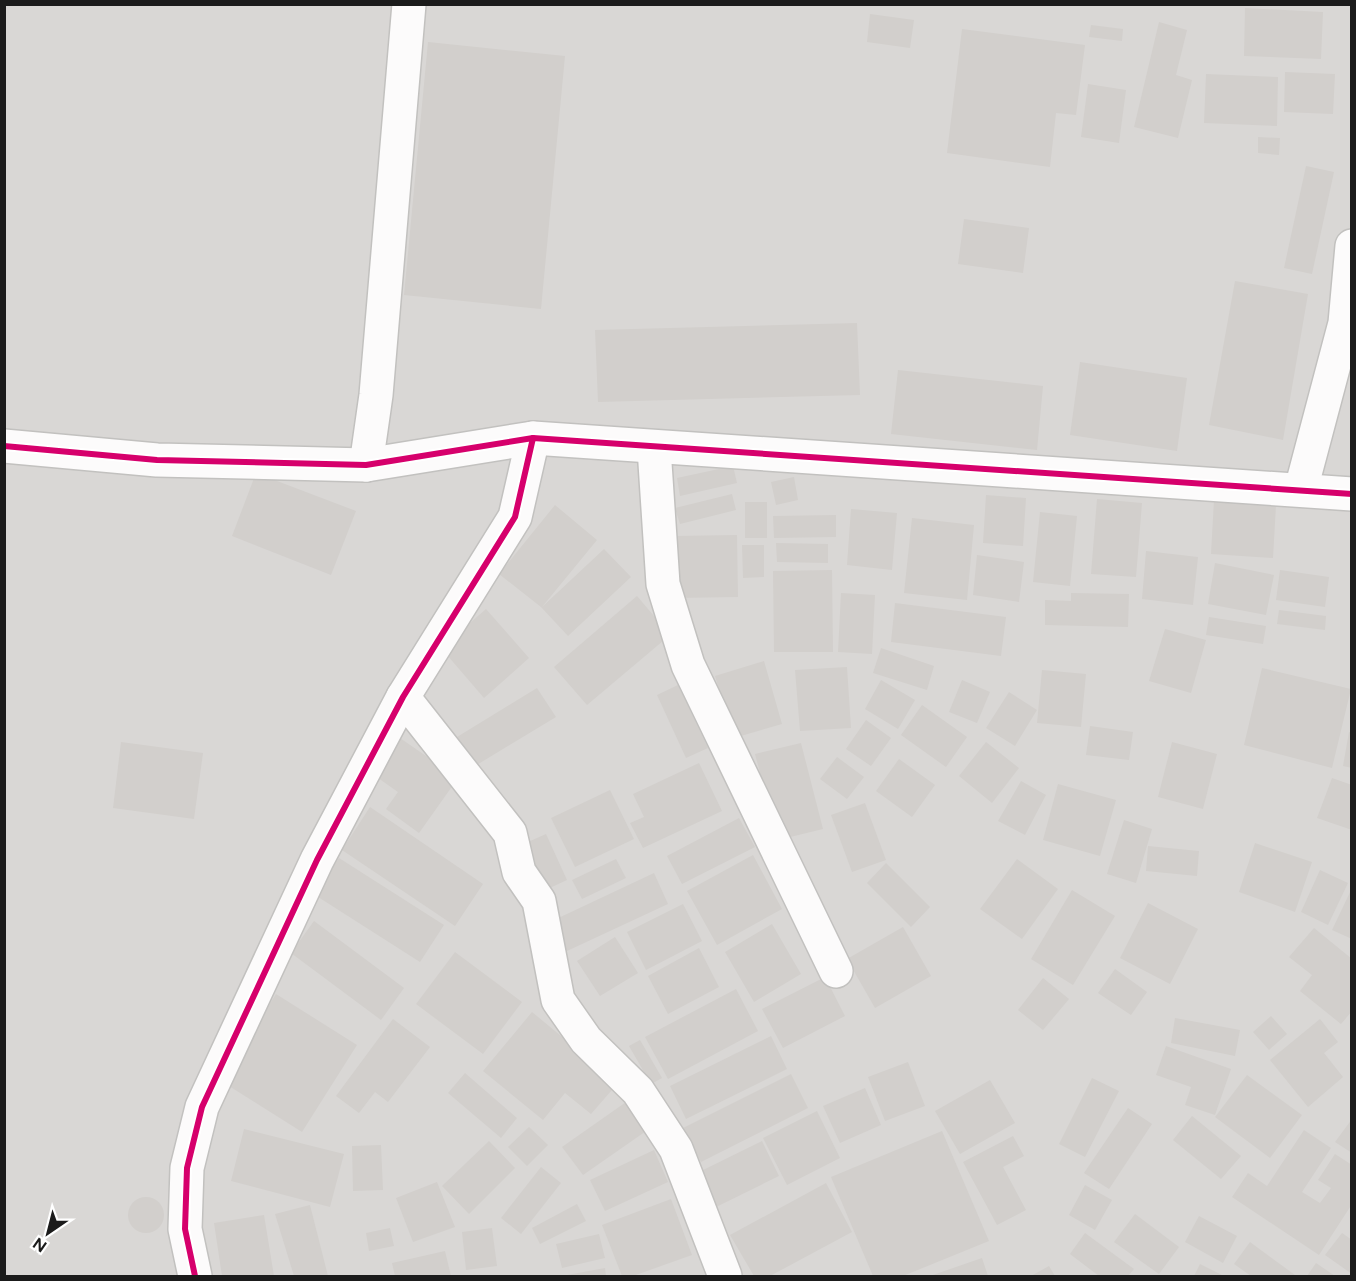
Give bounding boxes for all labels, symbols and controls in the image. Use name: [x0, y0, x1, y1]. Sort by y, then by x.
north arrow: [18, 1203, 78, 1263]
text: N: [29, 1234, 50, 1256]

